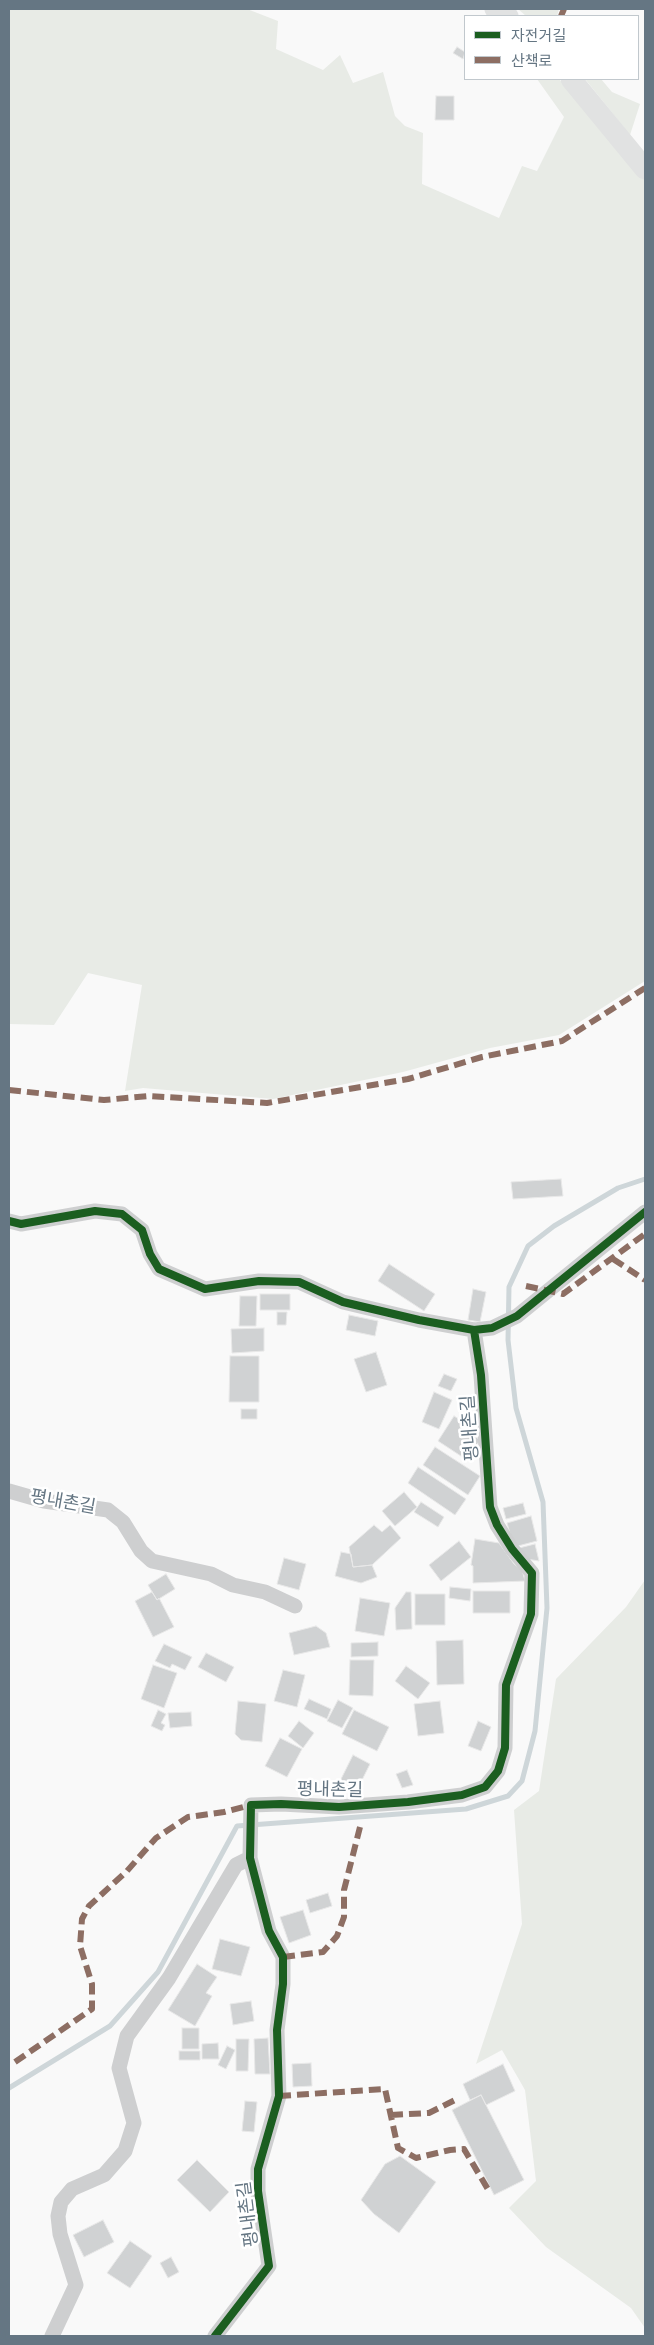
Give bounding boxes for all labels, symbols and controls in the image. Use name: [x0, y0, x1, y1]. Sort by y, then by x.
legend: [464, 15, 639, 80]
text: 자전거길: [511, 29, 566, 44]
text: 산책로: [511, 54, 552, 69]
street label: 평내촌길: [457, 1394, 483, 1462]
street label: 평내촌길: [29, 1486, 97, 1518]
street label: 평내촌길: [297, 1779, 363, 1801]
street label: 평내촌길: [233, 2180, 263, 2248]

